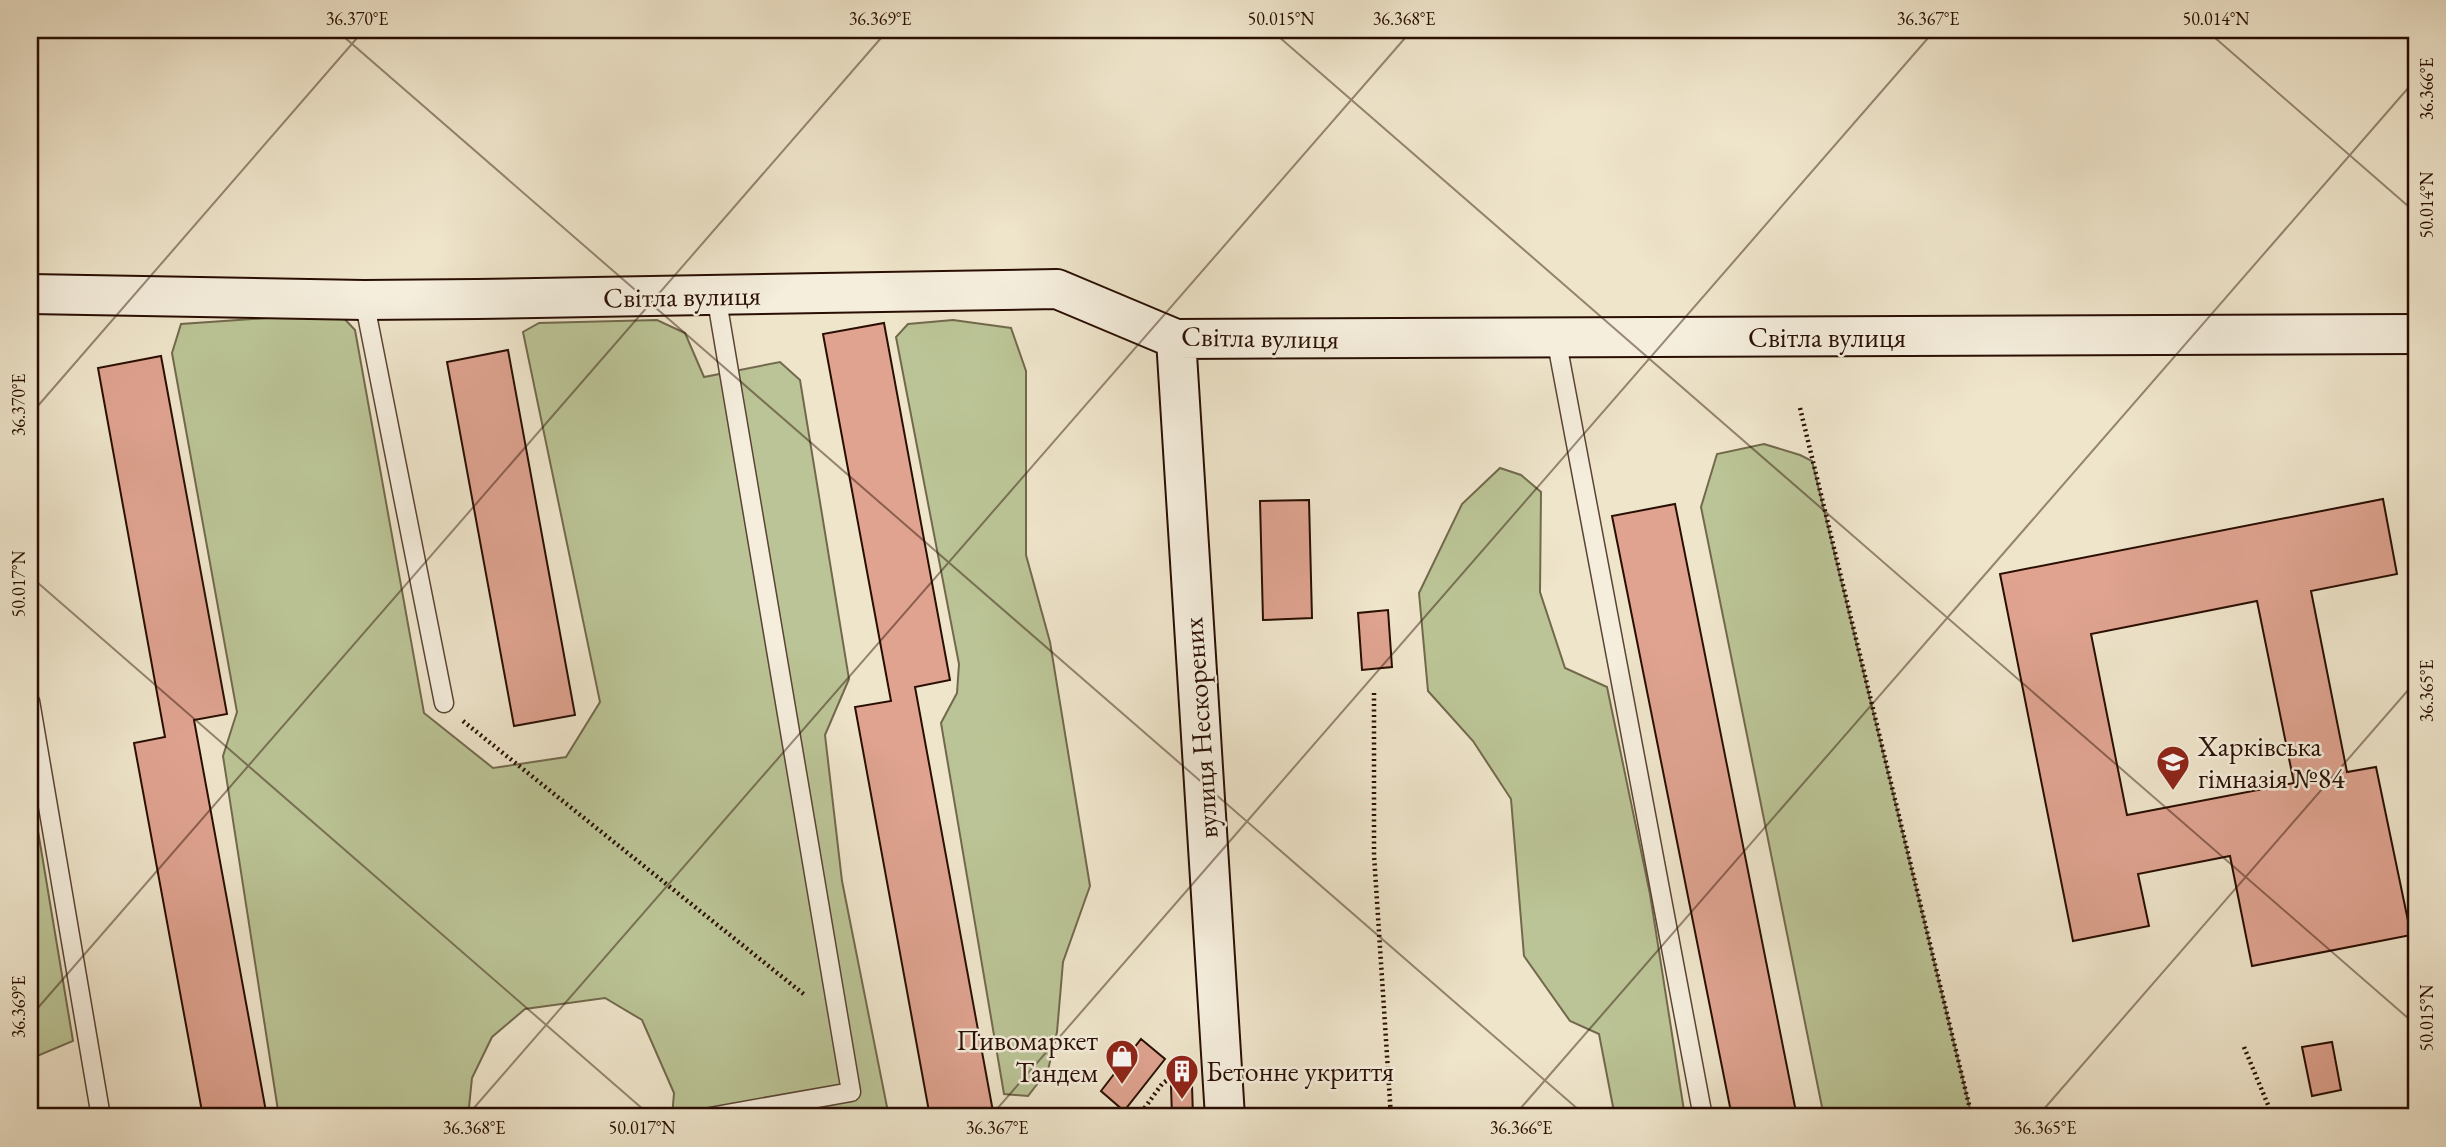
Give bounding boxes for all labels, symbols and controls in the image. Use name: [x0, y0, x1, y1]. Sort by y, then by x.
text: 36.370°E: [326, 7, 388, 30]
text: 36.369°E: [849, 7, 911, 30]
text: 50.015°N: [1248, 7, 1315, 30]
text: 36.368°E: [1373, 7, 1435, 30]
text: 36.367°E: [1897, 7, 1959, 30]
text: 50.014°N: [2183, 7, 2250, 30]
text: 36.366°E: [2415, 58, 2438, 120]
text: 50.014°N: [2415, 171, 2438, 238]
street label: Світла вулиця: [603, 277, 761, 315]
street label: Світла вулиця: [1181, 318, 1339, 356]
street label: Світла вулиця: [1748, 319, 1906, 355]
text: 36.370°E: [7, 374, 30, 436]
text: 50.017°N: [7, 550, 30, 617]
street label: вулиця Нескорених: [1174, 616, 1226, 840]
text: 36.365°E: [2415, 660, 2438, 722]
place label: Харківська гімназія №84: [2197, 728, 2345, 796]
school or university icon: Харківська гімназія №84: [2154, 743, 2192, 792]
text: 36.369°E: [7, 976, 30, 1038]
text: 50.015°N: [2415, 984, 2438, 1051]
place label: Пивомаркет Тандем: [956, 1022, 1099, 1090]
shop icon: Пивомаркет Тандем: [1103, 1037, 1141, 1086]
building icon: Бетонне укриття: [1163, 1052, 1201, 1101]
place label: Бетонне укриття: [1206, 1053, 1394, 1089]
text: 36.368°E: [443, 1116, 505, 1139]
text: 50.017°N: [609, 1116, 676, 1139]
text: 36.367°E: [966, 1116, 1028, 1139]
text: 36.366°E: [1490, 1116, 1552, 1139]
text: 36.365°E: [2014, 1116, 2076, 1139]

